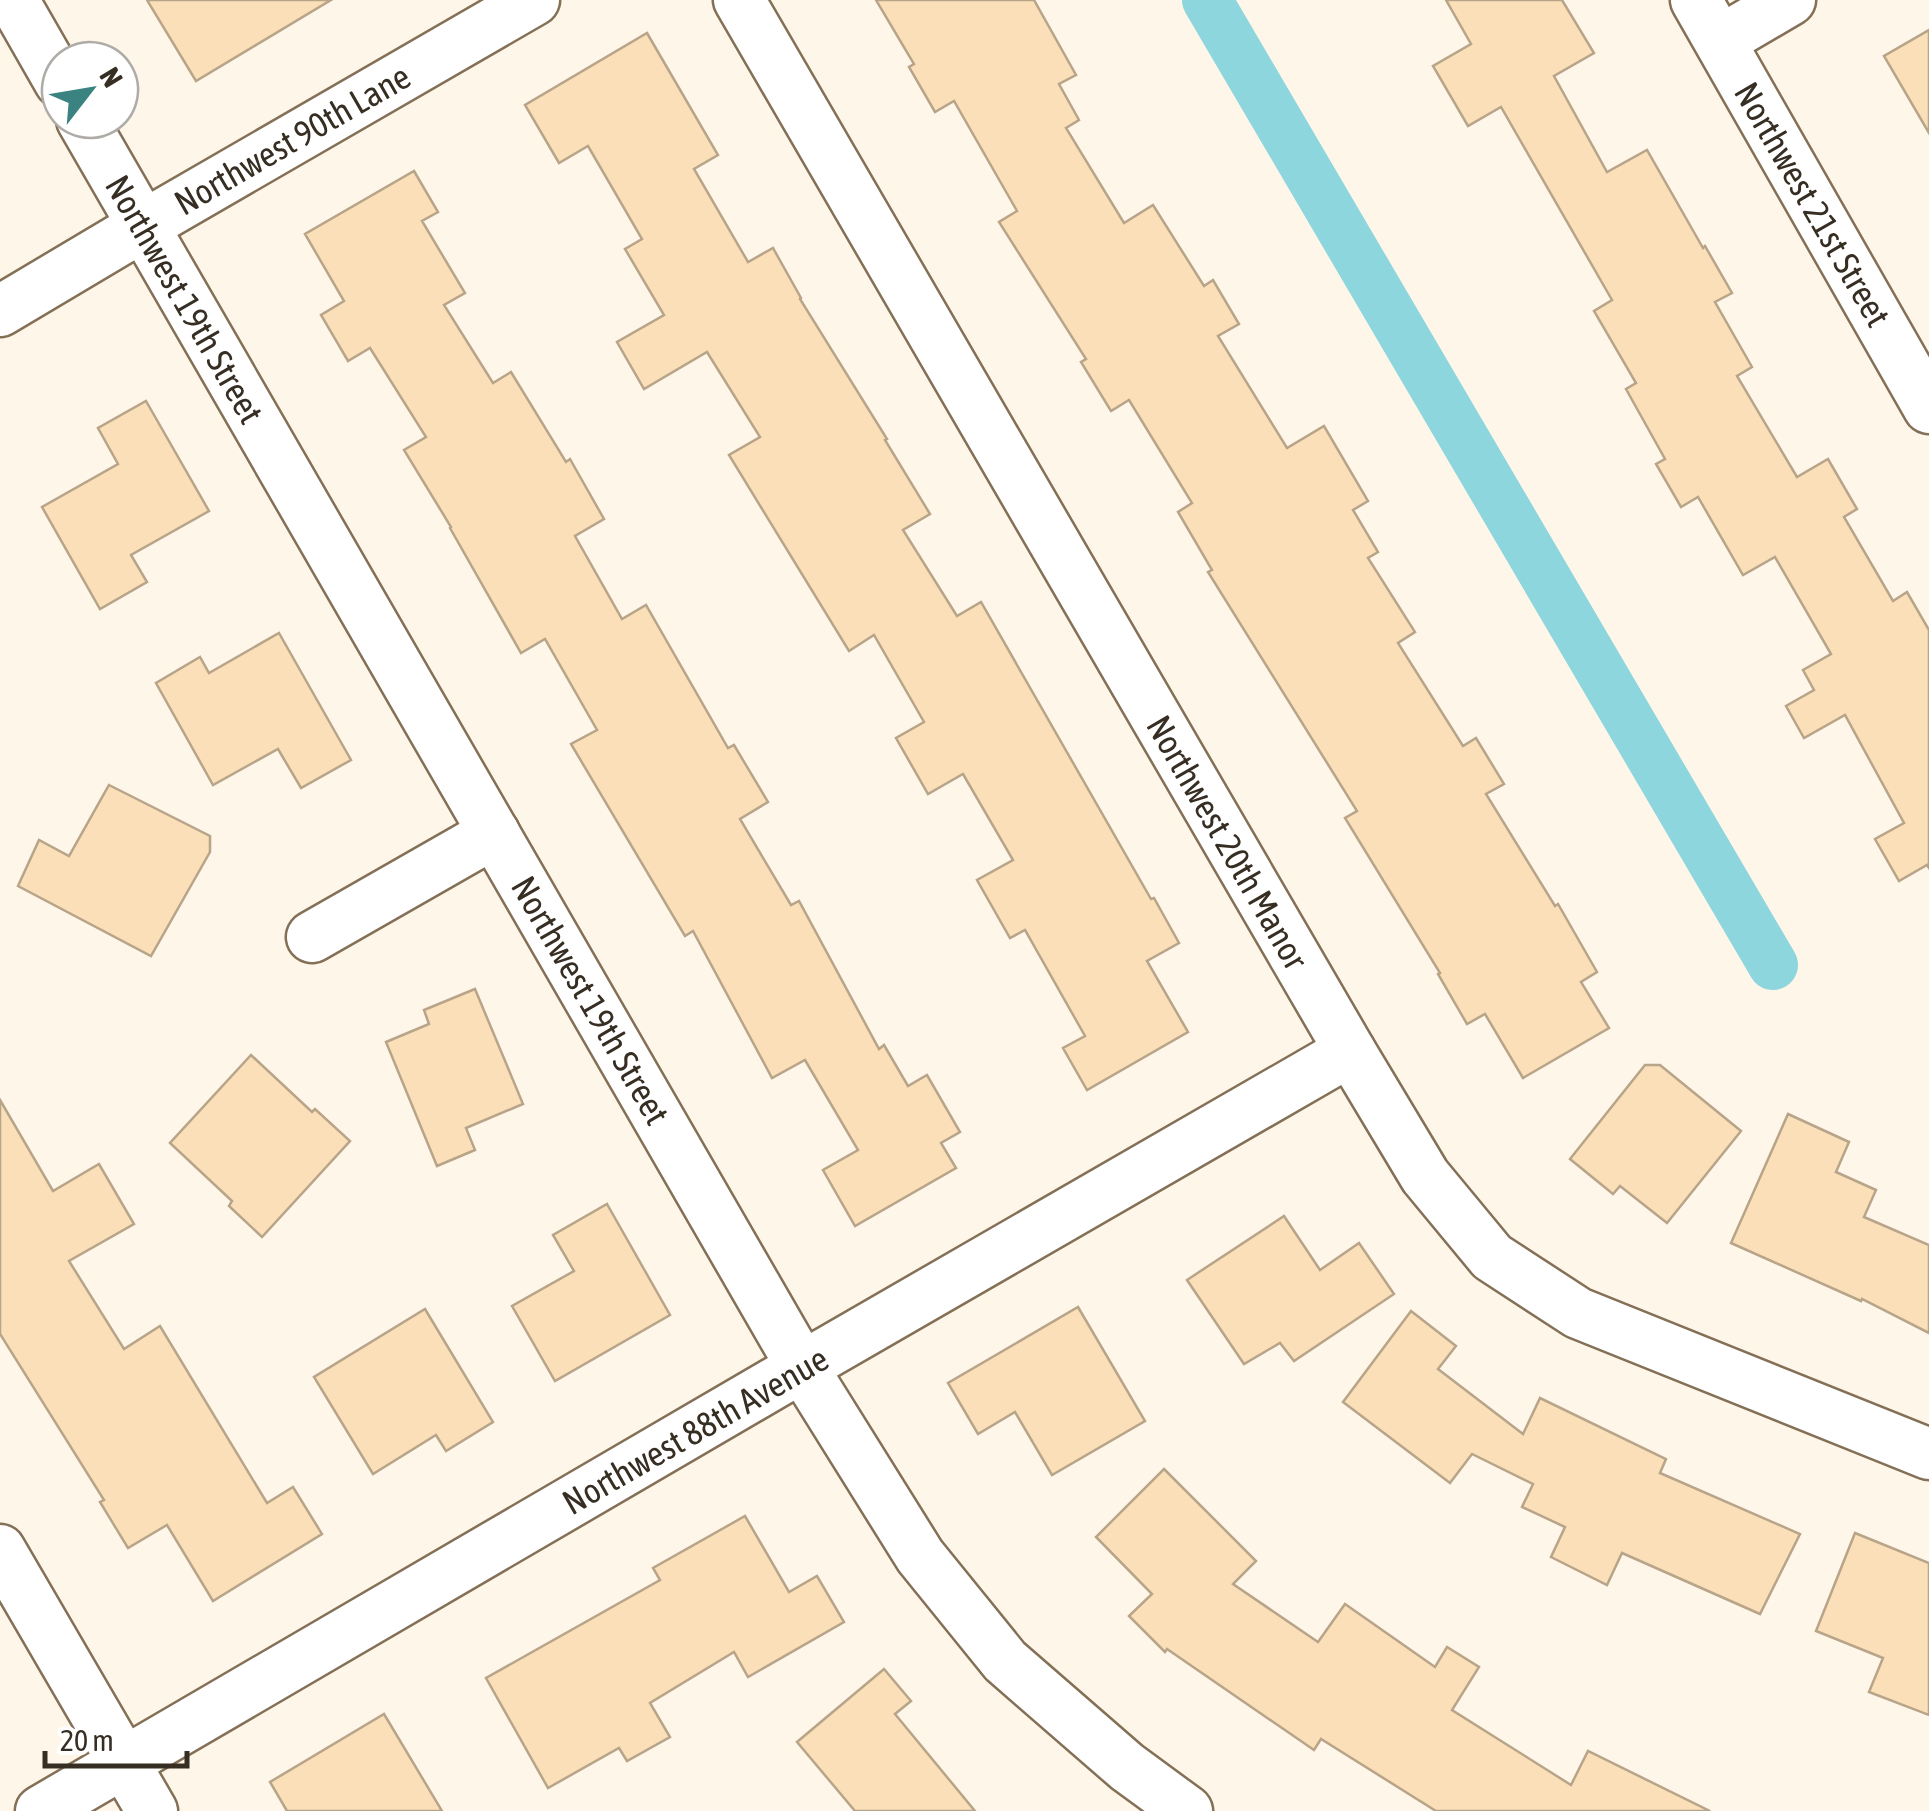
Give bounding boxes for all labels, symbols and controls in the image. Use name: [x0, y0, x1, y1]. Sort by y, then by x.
north arrow: [40, 40, 140, 140]
street label: Northwest 90th Lane: [167, 55, 417, 223]
text: N: [93, 62, 129, 92]
street label: Northwest 21st Street: [1727, 75, 1899, 333]
street label: Northwest 19th Street: [98, 168, 272, 430]
street label: Northwest 20th Manor: [1139, 708, 1317, 976]
street label: Northwest 19th Street: [504, 869, 678, 1131]
street label: Northwest 88th Avenue: [555, 1338, 835, 1522]
scale bar: [45, 1706, 188, 1768]
text: 20 m: [60, 1723, 114, 1757]

